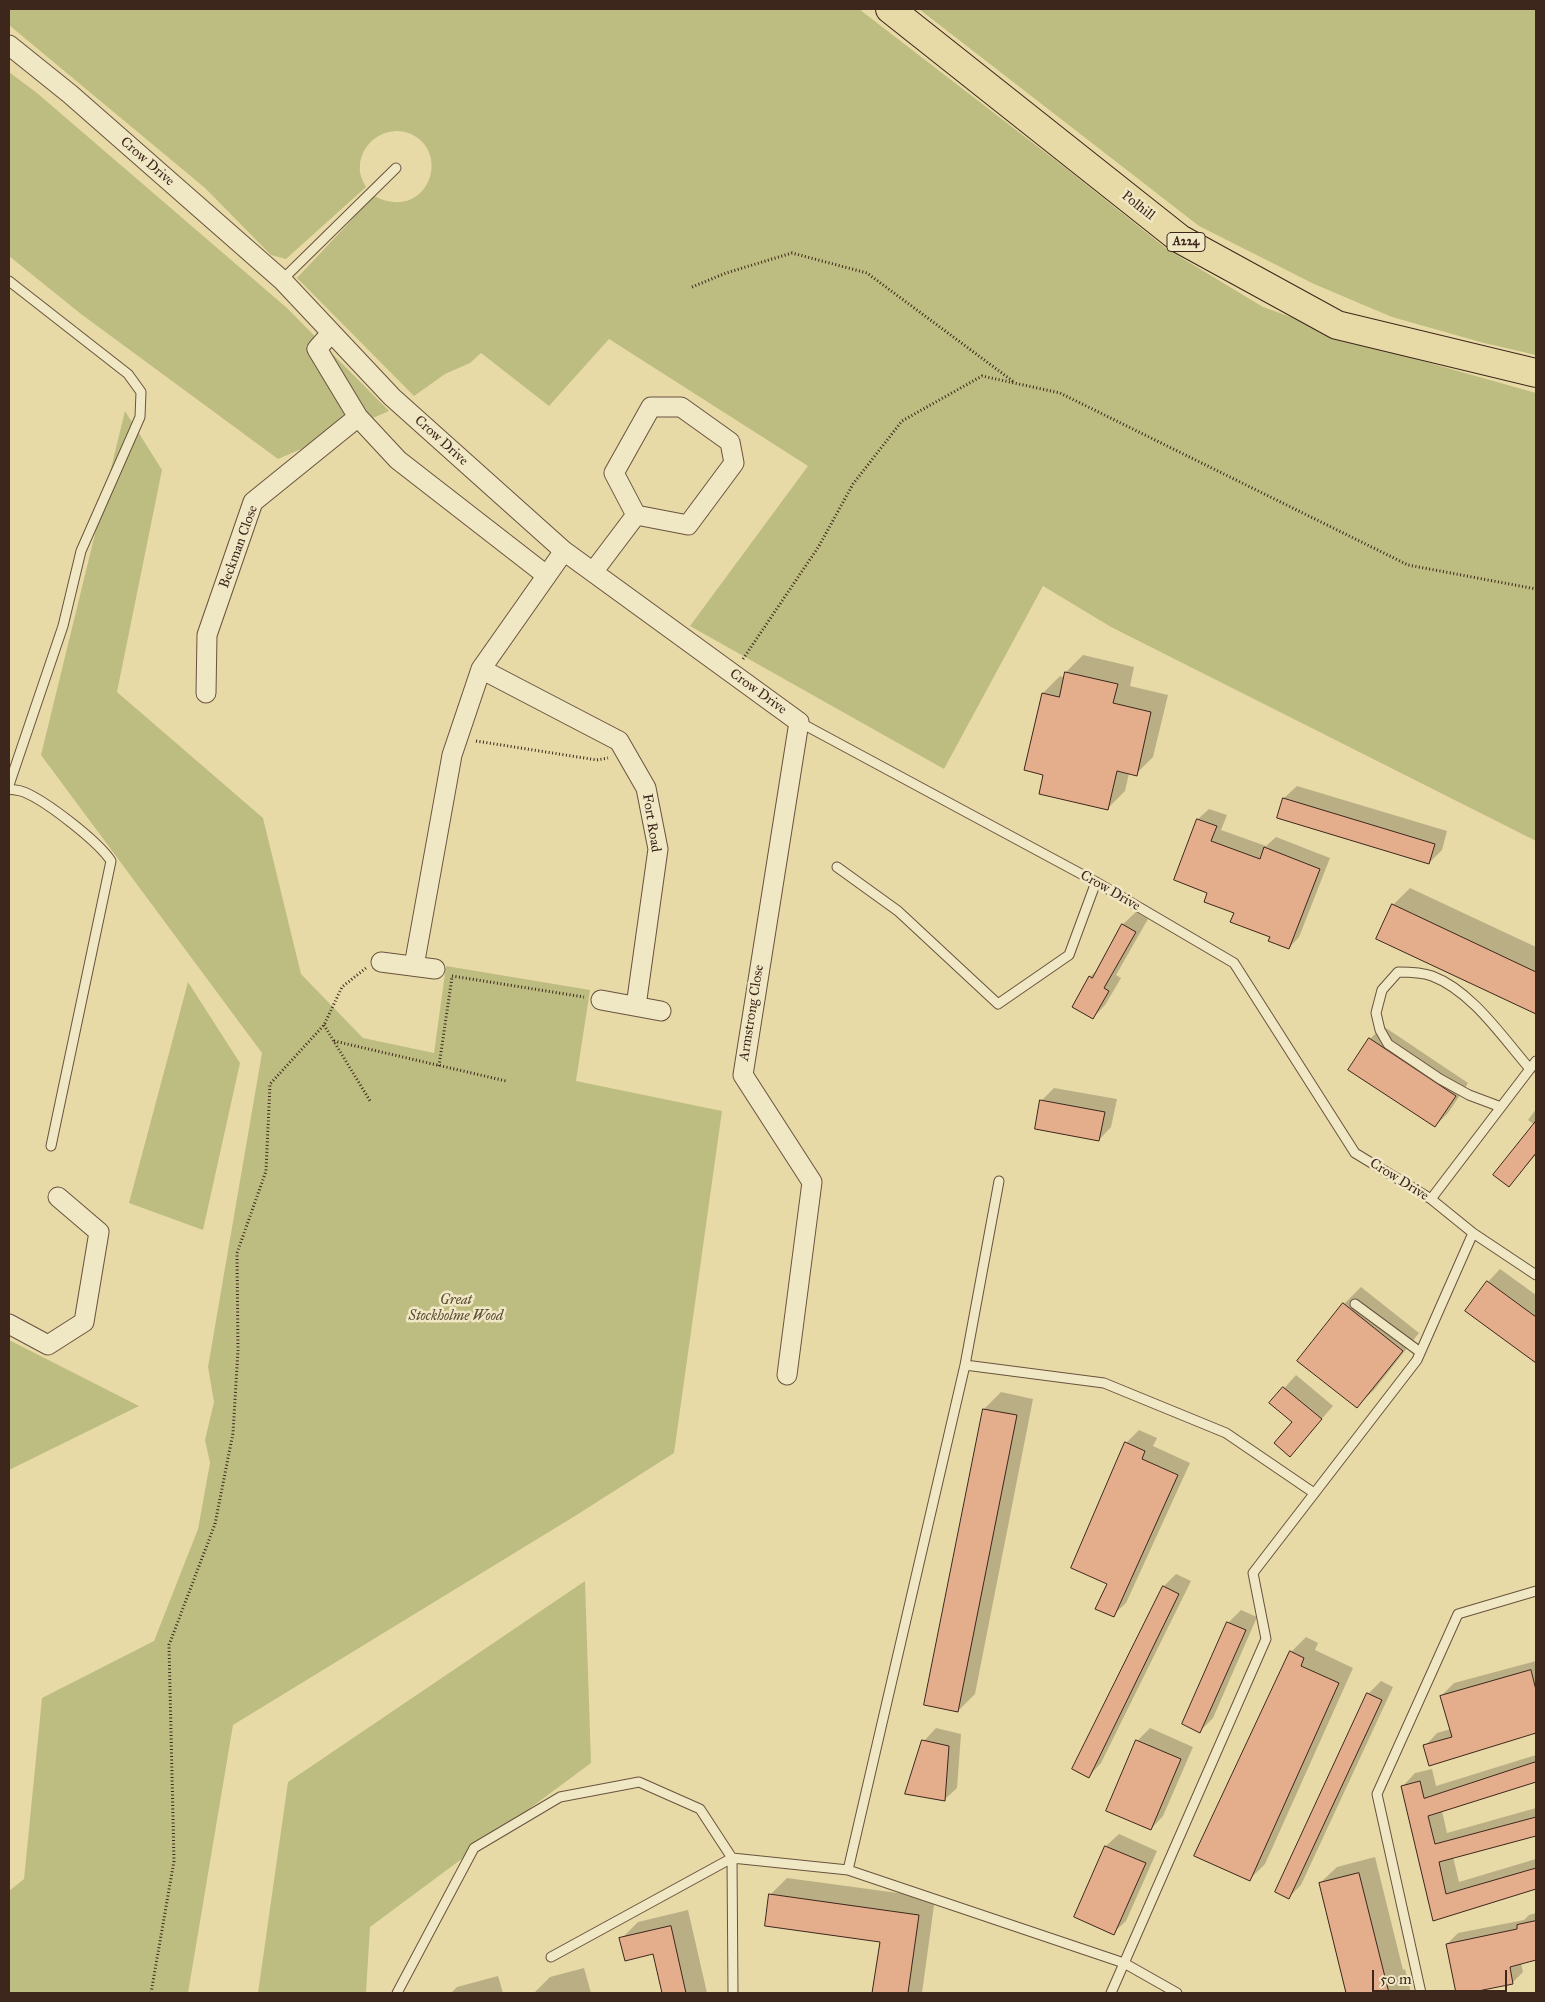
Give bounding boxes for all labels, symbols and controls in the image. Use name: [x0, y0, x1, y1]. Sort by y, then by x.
street label: Crow Drive: [116, 134, 178, 190]
street label: Polhill: [1118, 188, 1158, 224]
road number: A224: [1167, 232, 1205, 252]
street label: Crow Drive: [411, 413, 471, 469]
street label: Beckman Close: [216, 503, 262, 591]
street label: Crow Drive: [726, 666, 790, 718]
street label: Fort Road: [638, 793, 664, 853]
street label: Crow Drive: [1077, 867, 1143, 915]
street label: Armstrong Close: [736, 964, 768, 1062]
street label: Crow Drive: [1366, 1155, 1432, 1205]
park label: Great Stockholme Wood: [409, 1293, 503, 1325]
scale bar: [1375, 1960, 1510, 1992]
text: 50 m: [1380, 1970, 1412, 1988]

